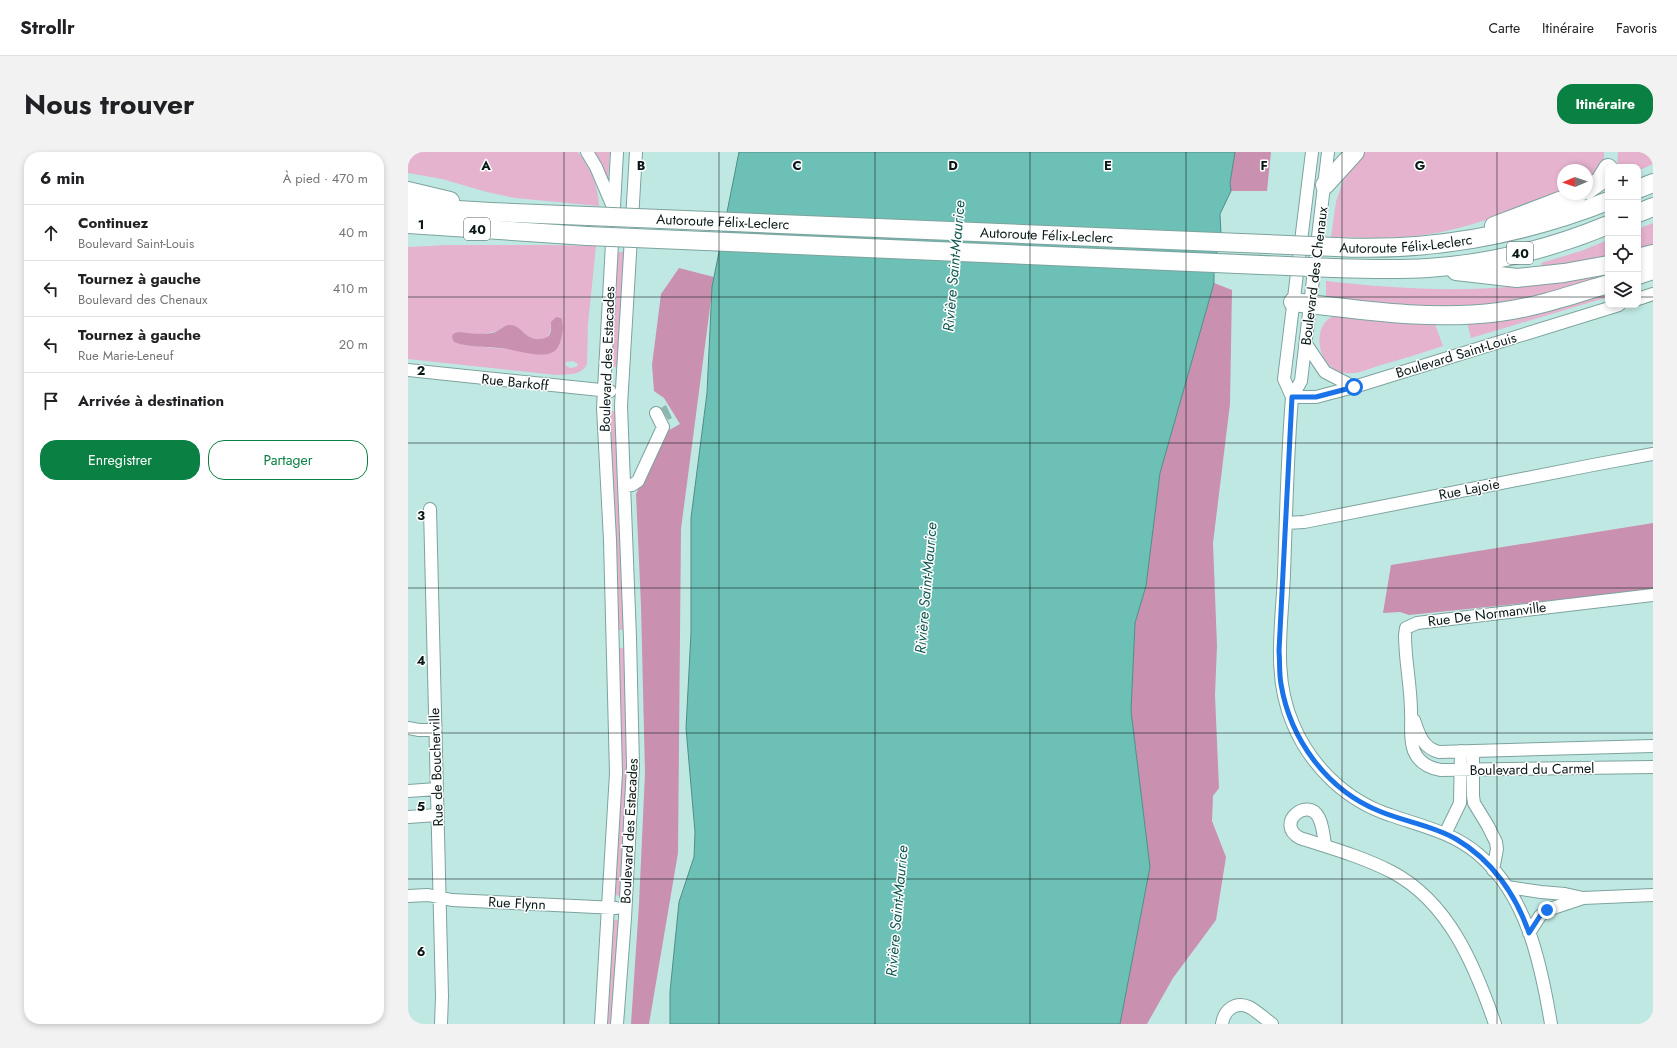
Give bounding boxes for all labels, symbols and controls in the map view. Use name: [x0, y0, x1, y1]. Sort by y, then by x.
text: Strollr: [20, 14, 75, 41]
text: Carte: [1488, 18, 1520, 38]
text: Itinéraire: [1542, 18, 1594, 38]
text: Favoris: [1616, 18, 1657, 38]
text: Nous trouver: [24, 84, 195, 125]
button: Itinéraire: [1557, 84, 1653, 124]
text: A: [480, 156, 491, 175]
text: B: [637, 156, 646, 175]
text: C: [792, 156, 802, 175]
text: D: [948, 156, 958, 175]
text: E: [1104, 156, 1112, 175]
text: F: [1260, 156, 1268, 175]
text: G: [1415, 156, 1426, 175]
north arrow: [1557, 164, 1593, 200]
map controls: [1605, 164, 1641, 308]
button: +: [1605, 164, 1641, 200]
text: 6 min: [40, 166, 85, 190]
text: À pied · 470 m: [283, 169, 368, 188]
water label: Rivière Saint-Maurice: [937, 199, 971, 333]
button: −: [1605, 200, 1641, 236]
street label: Boulevard des Chenaux: [1296, 205, 1332, 346]
street label: Autoroute Félix-Leclerc: [656, 209, 790, 234]
text: Continuez: [78, 212, 148, 234]
text: 1: [418, 215, 424, 234]
road number: 40: [464, 218, 490, 240]
icon: ahead: [40, 222, 62, 244]
street label: Autoroute Félix-Leclerc: [980, 222, 1114, 248]
text: 40 m: [339, 223, 368, 242]
street label: Autoroute Félix-Leclerc: [1339, 229, 1474, 258]
text: Boulevard Saint-Louis: [78, 234, 194, 253]
button: locate: [1605, 236, 1641, 272]
road number: 40: [1507, 242, 1533, 264]
text: Tournez à gauche: [78, 268, 201, 290]
button: layers: [1605, 272, 1641, 308]
icon: left: [40, 278, 62, 300]
text: 410 m: [333, 279, 368, 298]
street label: Boulevard des Estacades: [594, 286, 620, 432]
text: Boulevard des Chenaux: [78, 290, 207, 309]
text: Tournez à gauche: [78, 324, 201, 346]
street label: Boulevard Saint-Louis: [1393, 327, 1519, 383]
icon: left: [40, 334, 62, 356]
text: 20 m: [339, 335, 368, 354]
text: Rue Marie-Leneuf: [78, 346, 173, 365]
text: 2: [417, 361, 425, 380]
street label: Rue Barkoff: [480, 369, 551, 396]
route start: [1345, 378, 1363, 396]
icon: arrive: [40, 390, 62, 412]
text: Arrivée à destination: [78, 390, 224, 412]
button: Enregistrer: [40, 440, 200, 480]
button: Partager: [208, 440, 368, 480]
street label: Rue Lajoie: [1437, 473, 1501, 505]
text: 3: [417, 506, 425, 525]
water label: Rivière Saint-Maurice: [909, 521, 943, 655]
street label: Rue De Normanville: [1427, 597, 1547, 631]
text: 4: [416, 651, 426, 670]
street label: Rue de Boucherville: [424, 707, 448, 827]
street label: Boulevard des Estacades: [615, 757, 643, 904]
street label: Boulevard du Carmel: [1469, 758, 1595, 780]
text: 5: [417, 797, 425, 816]
water label: Rivière Saint-Maurice: [880, 844, 914, 978]
street label: Rue Flynn: [488, 892, 546, 914]
route end: [1538, 901, 1556, 919]
text: 6: [417, 942, 426, 961]

